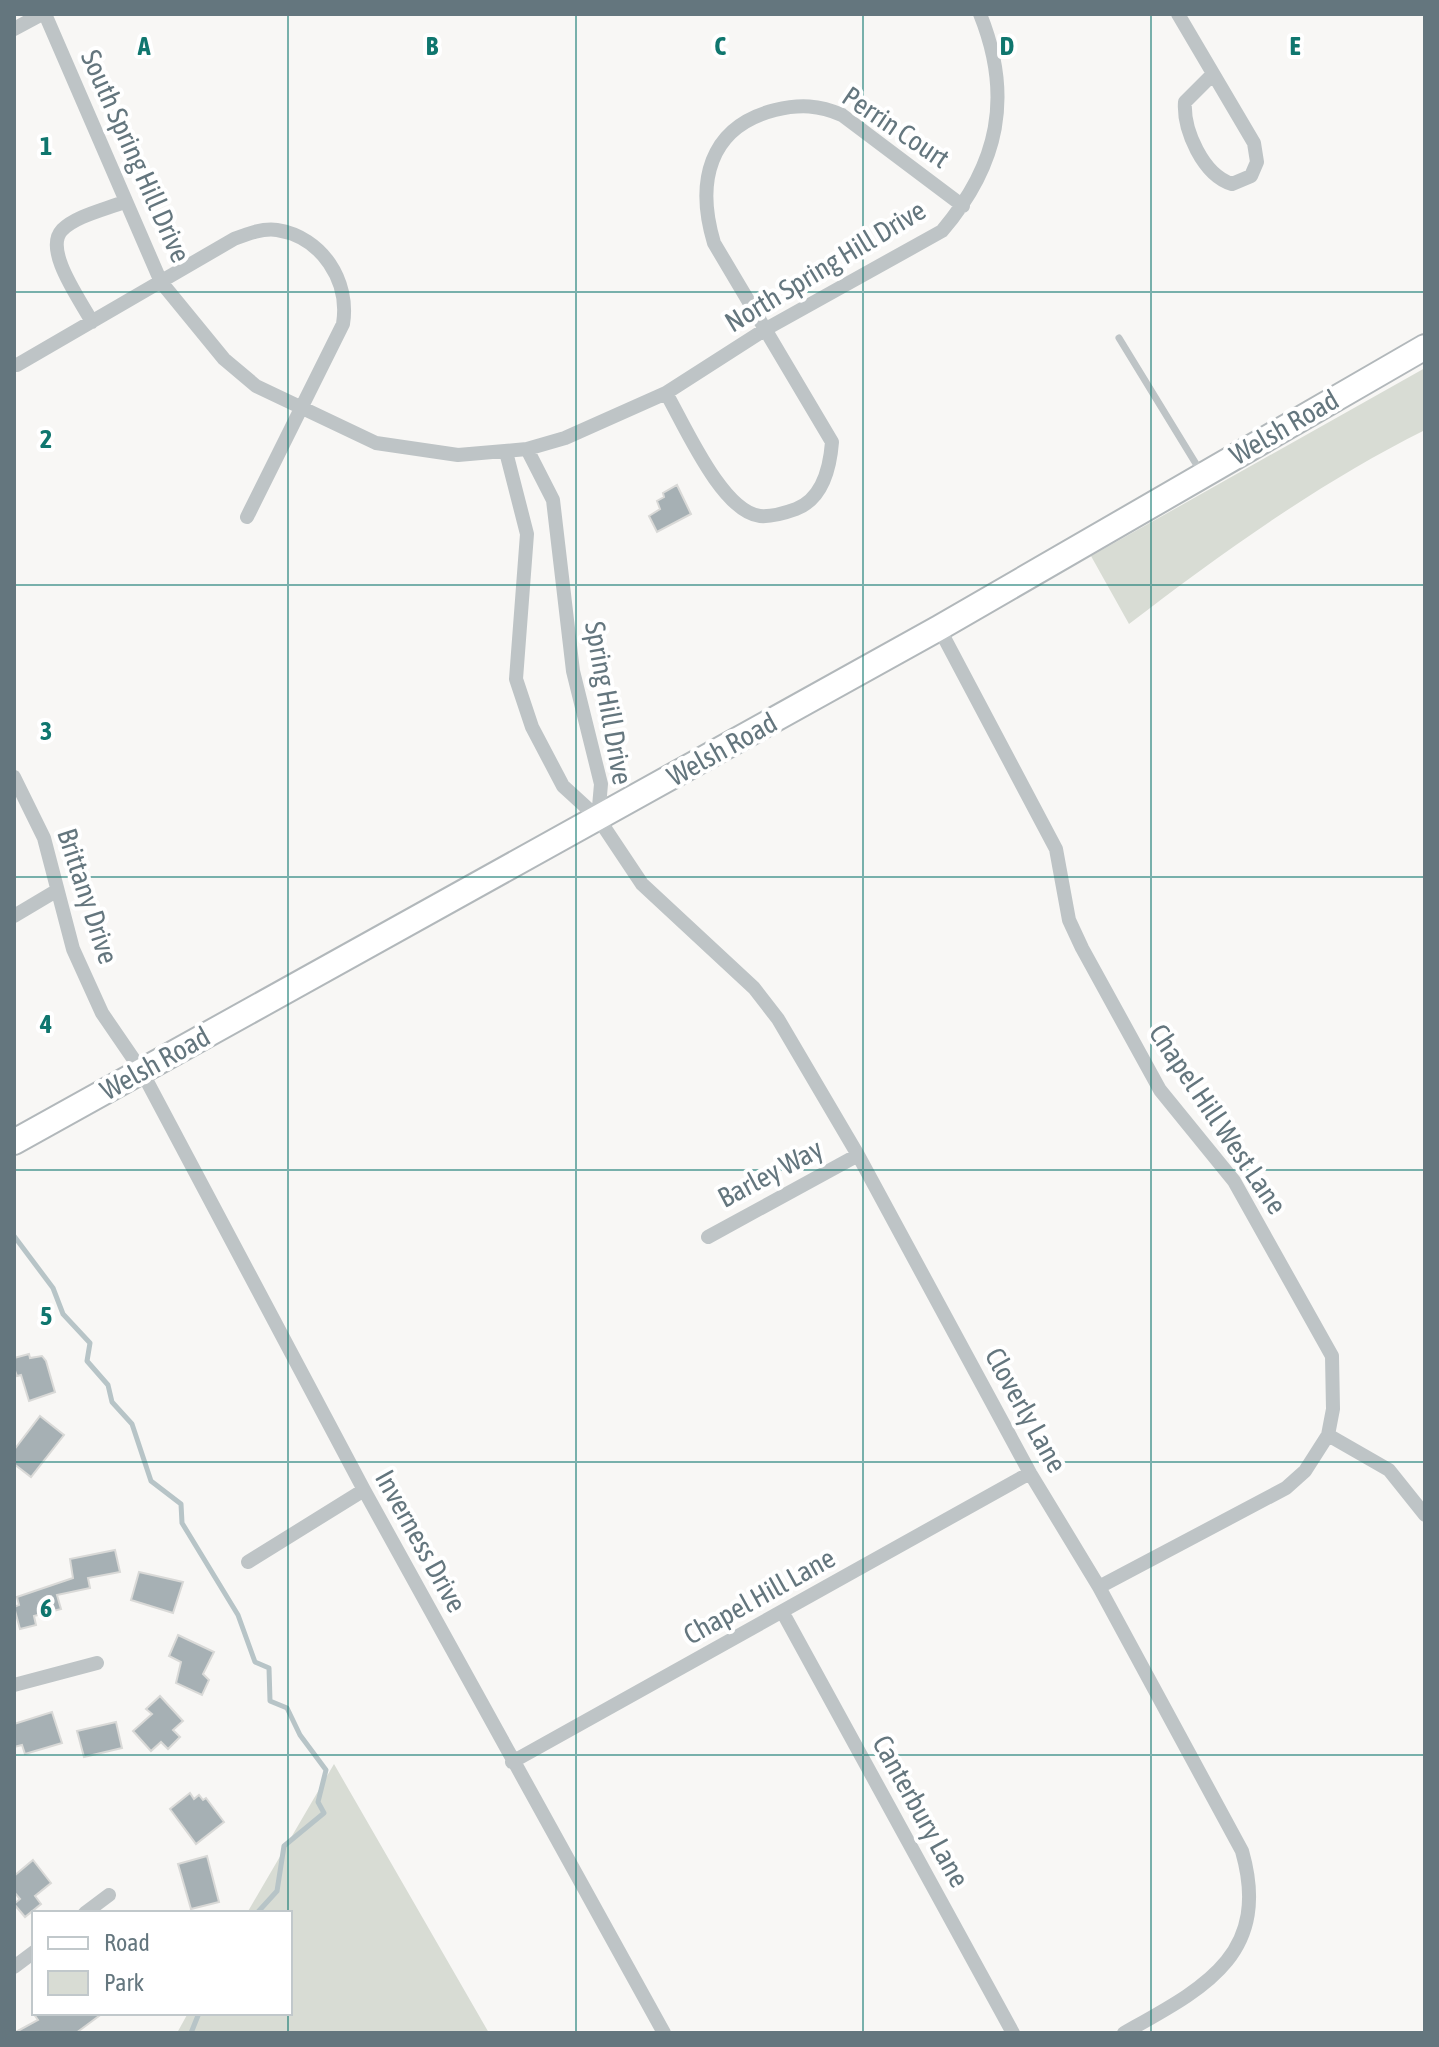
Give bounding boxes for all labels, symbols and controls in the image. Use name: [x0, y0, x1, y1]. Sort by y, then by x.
text: A: [137, 31, 151, 61]
text: B: [426, 31, 439, 61]
text: C: [714, 31, 726, 61]
text: D: [1000, 31, 1014, 61]
text: E: [1289, 31, 1301, 61]
street label: South Spring Hill Drive: [75, 45, 197, 267]
street label: Perrin Court: [837, 80, 955, 174]
text: 1: [40, 131, 52, 161]
street label: North Spring Hill Drive: [719, 194, 931, 338]
street label: Welsh Road: [1224, 383, 1344, 471]
text: 2: [40, 424, 52, 454]
street label: Spring Hill Drive: [579, 619, 639, 787]
street label: Welsh Road: [662, 706, 782, 792]
text: 3: [40, 716, 52, 746]
street label: Brittany Drive: [51, 824, 125, 968]
text: 4: [39, 1009, 52, 1039]
street label: Chapel Hill West Lane: [1143, 1018, 1293, 1220]
street label: Welsh Road: [95, 1020, 215, 1106]
street label: Barley Way: [712, 1132, 828, 1214]
text: 5: [40, 1301, 52, 1331]
street label: Cloverly Lane: [979, 1342, 1073, 1478]
street label: Inverness Drive: [369, 1464, 473, 1618]
street label: Chapel Hill Lane: [678, 1541, 840, 1651]
text: 6: [40, 1593, 52, 1623]
street label: Canterbury Lane: [866, 1730, 976, 1892]
legend: [32, 1911, 292, 2015]
text: Road: [104, 1929, 150, 1956]
text: Park: [104, 1969, 145, 1996]

